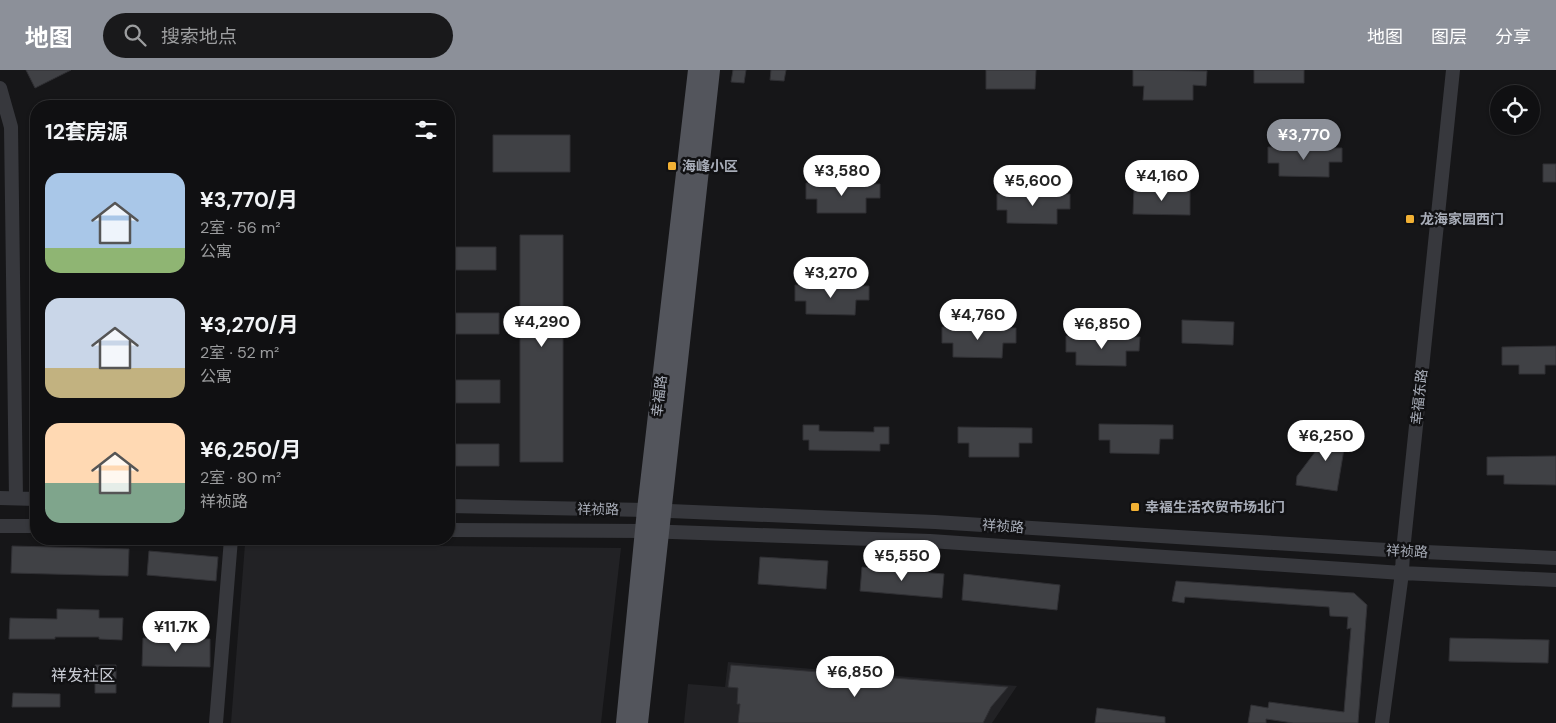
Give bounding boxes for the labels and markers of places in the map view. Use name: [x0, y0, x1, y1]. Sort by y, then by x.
pin: ¥3,770: [1263, 118, 1345, 161]
pin: ¥3,580: [801, 154, 883, 197]
place label: 海峰小区: [682, 157, 738, 175]
marker: 海峰小区: [666, 160, 678, 172]
pin: ¥4,160: [1121, 160, 1203, 202]
pin: ¥5,600: [992, 164, 1074, 207]
place label: 龙海家园西门: [1420, 210, 1504, 228]
marker: 龙海家园西门: [1404, 213, 1416, 225]
pin: ¥3,270: [790, 256, 872, 299]
pin: ¥4,760: [937, 298, 1019, 341]
pin: ¥4,290: [501, 306, 583, 348]
pin: ¥6,850: [1061, 308, 1143, 350]
pin: ¥6,250: [1285, 420, 1367, 462]
place label: 幸福生活农贸市场北门: [1145, 498, 1285, 516]
marker: 幸福生活农贸市场北门: [1129, 501, 1141, 513]
pin: ¥5,550: [861, 540, 943, 582]
pin: ¥11.7K: [135, 610, 217, 653]
pin: ¥6,850: [814, 656, 896, 698]

